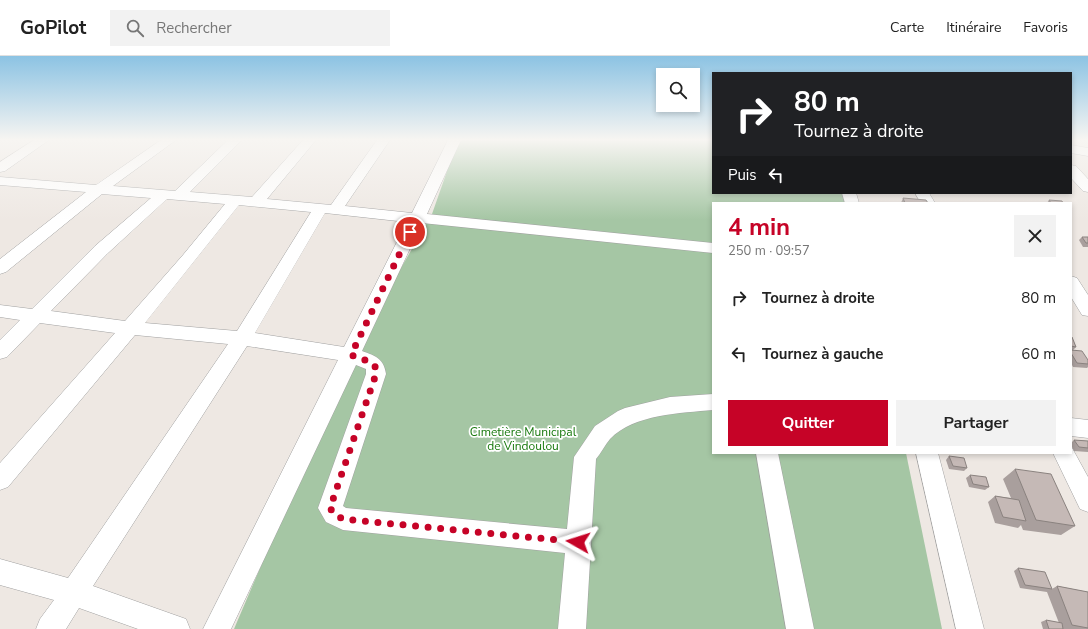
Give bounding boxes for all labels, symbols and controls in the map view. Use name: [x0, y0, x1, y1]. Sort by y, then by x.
search box: [110, 10, 390, 46]
text: GoPilot: [20, 15, 86, 41]
icon: search: [124, 17, 146, 39]
text: Rechercher: [156, 18, 232, 38]
text: Carte: [890, 18, 924, 37]
text: Itinéraire: [946, 18, 1001, 37]
text: Favoris: [1023, 18, 1068, 37]
map controls: [656, 68, 700, 112]
button: search: [656, 68, 700, 112]
text: 80 m: [794, 83, 860, 121]
icon: right: [728, 88, 780, 140]
text: Tournez à droite: [794, 119, 924, 143]
icon: left: [765, 164, 787, 186]
text: Puis: [728, 165, 757, 185]
text: 4 min: [728, 211, 790, 243]
pin: [393, 215, 427, 249]
button: close: [1014, 215, 1056, 257]
icon: arrive: [399, 221, 421, 243]
text: 250 m · 09:57: [728, 242, 810, 260]
icon: right: [728, 287, 750, 309]
text: Tournez à droite: [762, 288, 875, 308]
text: 80 m: [1021, 288, 1056, 308]
icon: left: [728, 343, 750, 365]
text: Tournez à gauche: [762, 344, 884, 364]
text: 60 m: [1021, 344, 1056, 364]
button: Quitter: [728, 400, 888, 446]
button: Partager: [896, 400, 1056, 446]
park label: Cimetière Municipal de Vindoulou: [470, 424, 577, 454]
position arrow: [557, 521, 599, 563]

